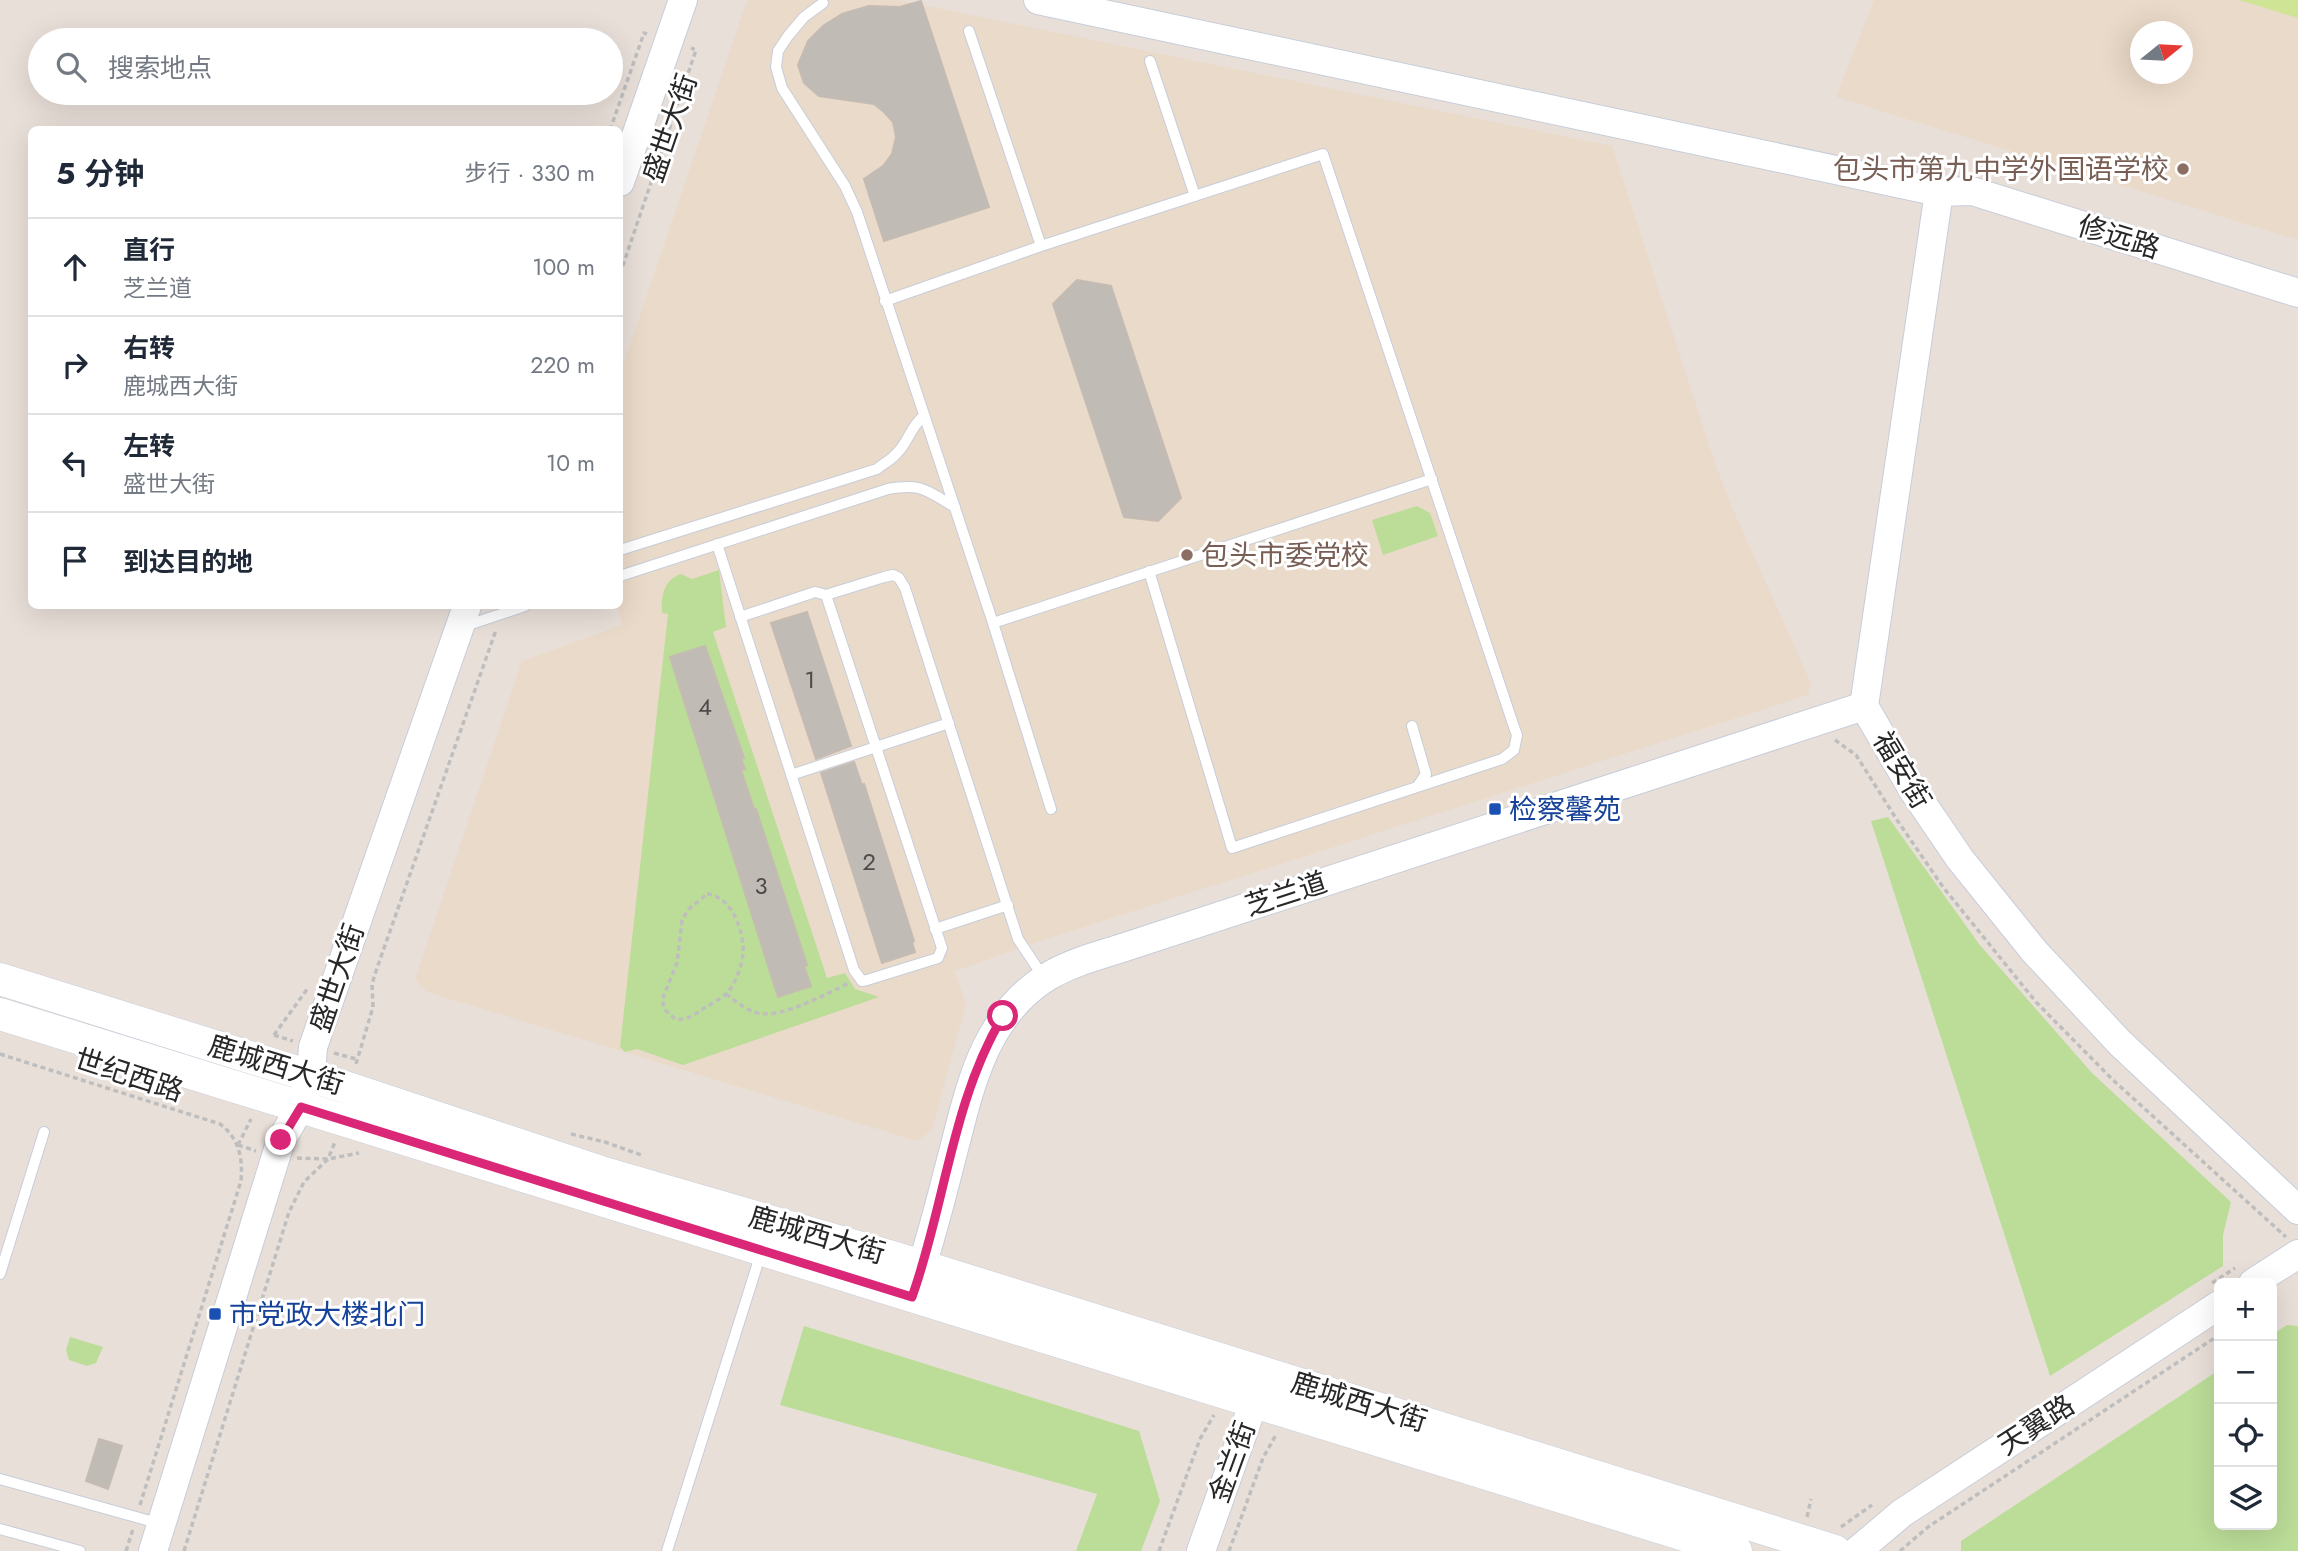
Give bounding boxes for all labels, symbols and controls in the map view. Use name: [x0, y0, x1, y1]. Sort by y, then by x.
north arrow: [2130, 21, 2193, 84]
search box: [28, 28, 623, 105]
icon: search: [52, 48, 90, 86]
text: 搜索地点: [108, 49, 212, 87]
street label: 盛世大街: [632, 68, 708, 188]
place label: 包头市第九中学外国语学校: [1833, 149, 2169, 190]
text: 5 分钟: [56, 152, 144, 195]
text: 步行 · 330 m: [465, 156, 595, 190]
marker: 包头市第九中学外国语学校: [2175, 161, 2191, 177]
street label: 修远路: [2073, 205, 2165, 269]
text: 直行: [123, 231, 175, 269]
icon: ahead: [56, 248, 94, 286]
text: 100 m: [532, 250, 595, 284]
text: 芝兰道: [123, 271, 192, 305]
text: 右转: [123, 329, 175, 367]
icon: right: [56, 346, 94, 384]
text: 220 m: [530, 348, 595, 382]
text: 鹿城西大街: [123, 369, 238, 403]
text: 左转: [123, 427, 175, 465]
icon: left: [56, 444, 94, 482]
text: 10 m: [546, 446, 595, 480]
text: 盛世大街: [123, 467, 215, 501]
place label: 包头市委党校: [1201, 535, 1369, 576]
icon: arrive: [56, 542, 94, 580]
text: 到达目的地: [123, 543, 253, 581]
marker: 包头市委党校: [1179, 547, 1195, 563]
house number: 1: [805, 662, 815, 697]
house number: 4: [698, 689, 712, 724]
street label: 福安街: [1863, 723, 1941, 817]
place label: 检察馨苑: [1509, 789, 1621, 830]
marker: 检察馨苑: [1487, 801, 1503, 817]
house number: 2: [862, 844, 876, 879]
street label: 芝兰道: [1240, 862, 1332, 926]
house number: 3: [754, 868, 768, 903]
street label: 盛世大街: [299, 918, 375, 1038]
route start: [987, 1000, 1018, 1031]
street label: 鹿城西大街: [203, 1025, 349, 1105]
street label: 世纪西路: [69, 1038, 189, 1112]
route end: [265, 1124, 296, 1155]
street label: 鹿城西大街: [744, 1196, 890, 1274]
map controls: [2214, 1278, 2277, 1530]
button: +: [2214, 1278, 2277, 1341]
place label: 市党政大楼北门: [229, 1294, 425, 1335]
marker: 市党政大楼北门: [207, 1306, 223, 1322]
button: −: [2214, 1341, 2277, 1404]
street label: 鹿城西大街: [1286, 1362, 1432, 1442]
street label: 天翼路: [1990, 1385, 2082, 1465]
button: locate: [2214, 1404, 2277, 1467]
street label: 金兰街: [1198, 1416, 1266, 1508]
button: layers: [2214, 1467, 2277, 1530]

